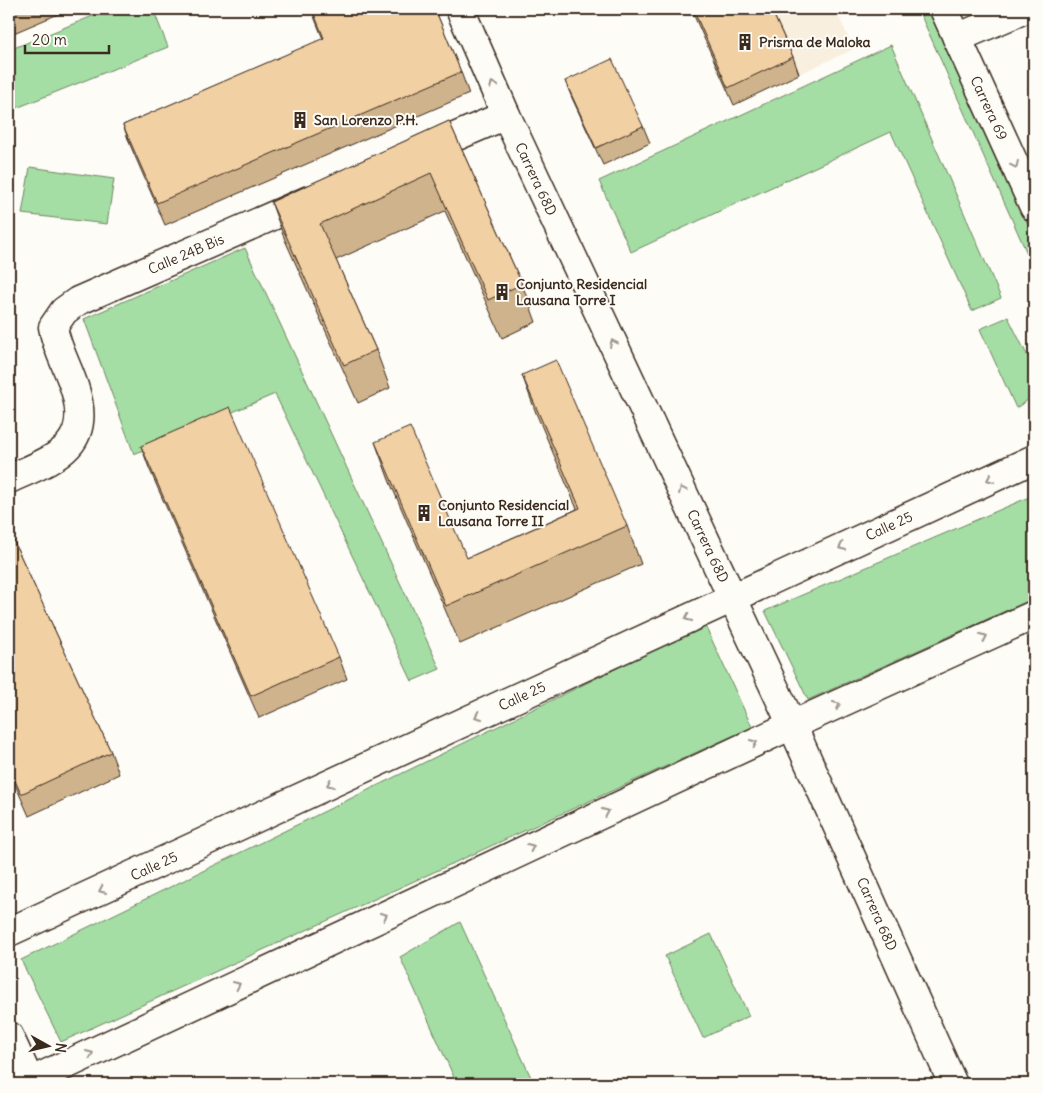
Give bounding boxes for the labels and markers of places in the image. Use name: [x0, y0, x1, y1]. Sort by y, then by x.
building icon: Prisma de Maloka: [735, 32, 755, 52]
place label: Prisma de Maloka: [759, 33, 871, 51]
building icon: San Lorenzo P.H.: [290, 110, 310, 130]
place label: San Lorenzo P.H.: [314, 111, 418, 129]
place label: Conjunto Residencial Lausana Torre I: [516, 275, 647, 309]
building icon: Conjunto Residencial Lausana Torre I: [492, 282, 512, 302]
place label: Conjunto Residencial Lausana Torre II: [438, 496, 569, 530]
building icon: Conjunto Residencial Lausana Torre II: [414, 503, 434, 523]

